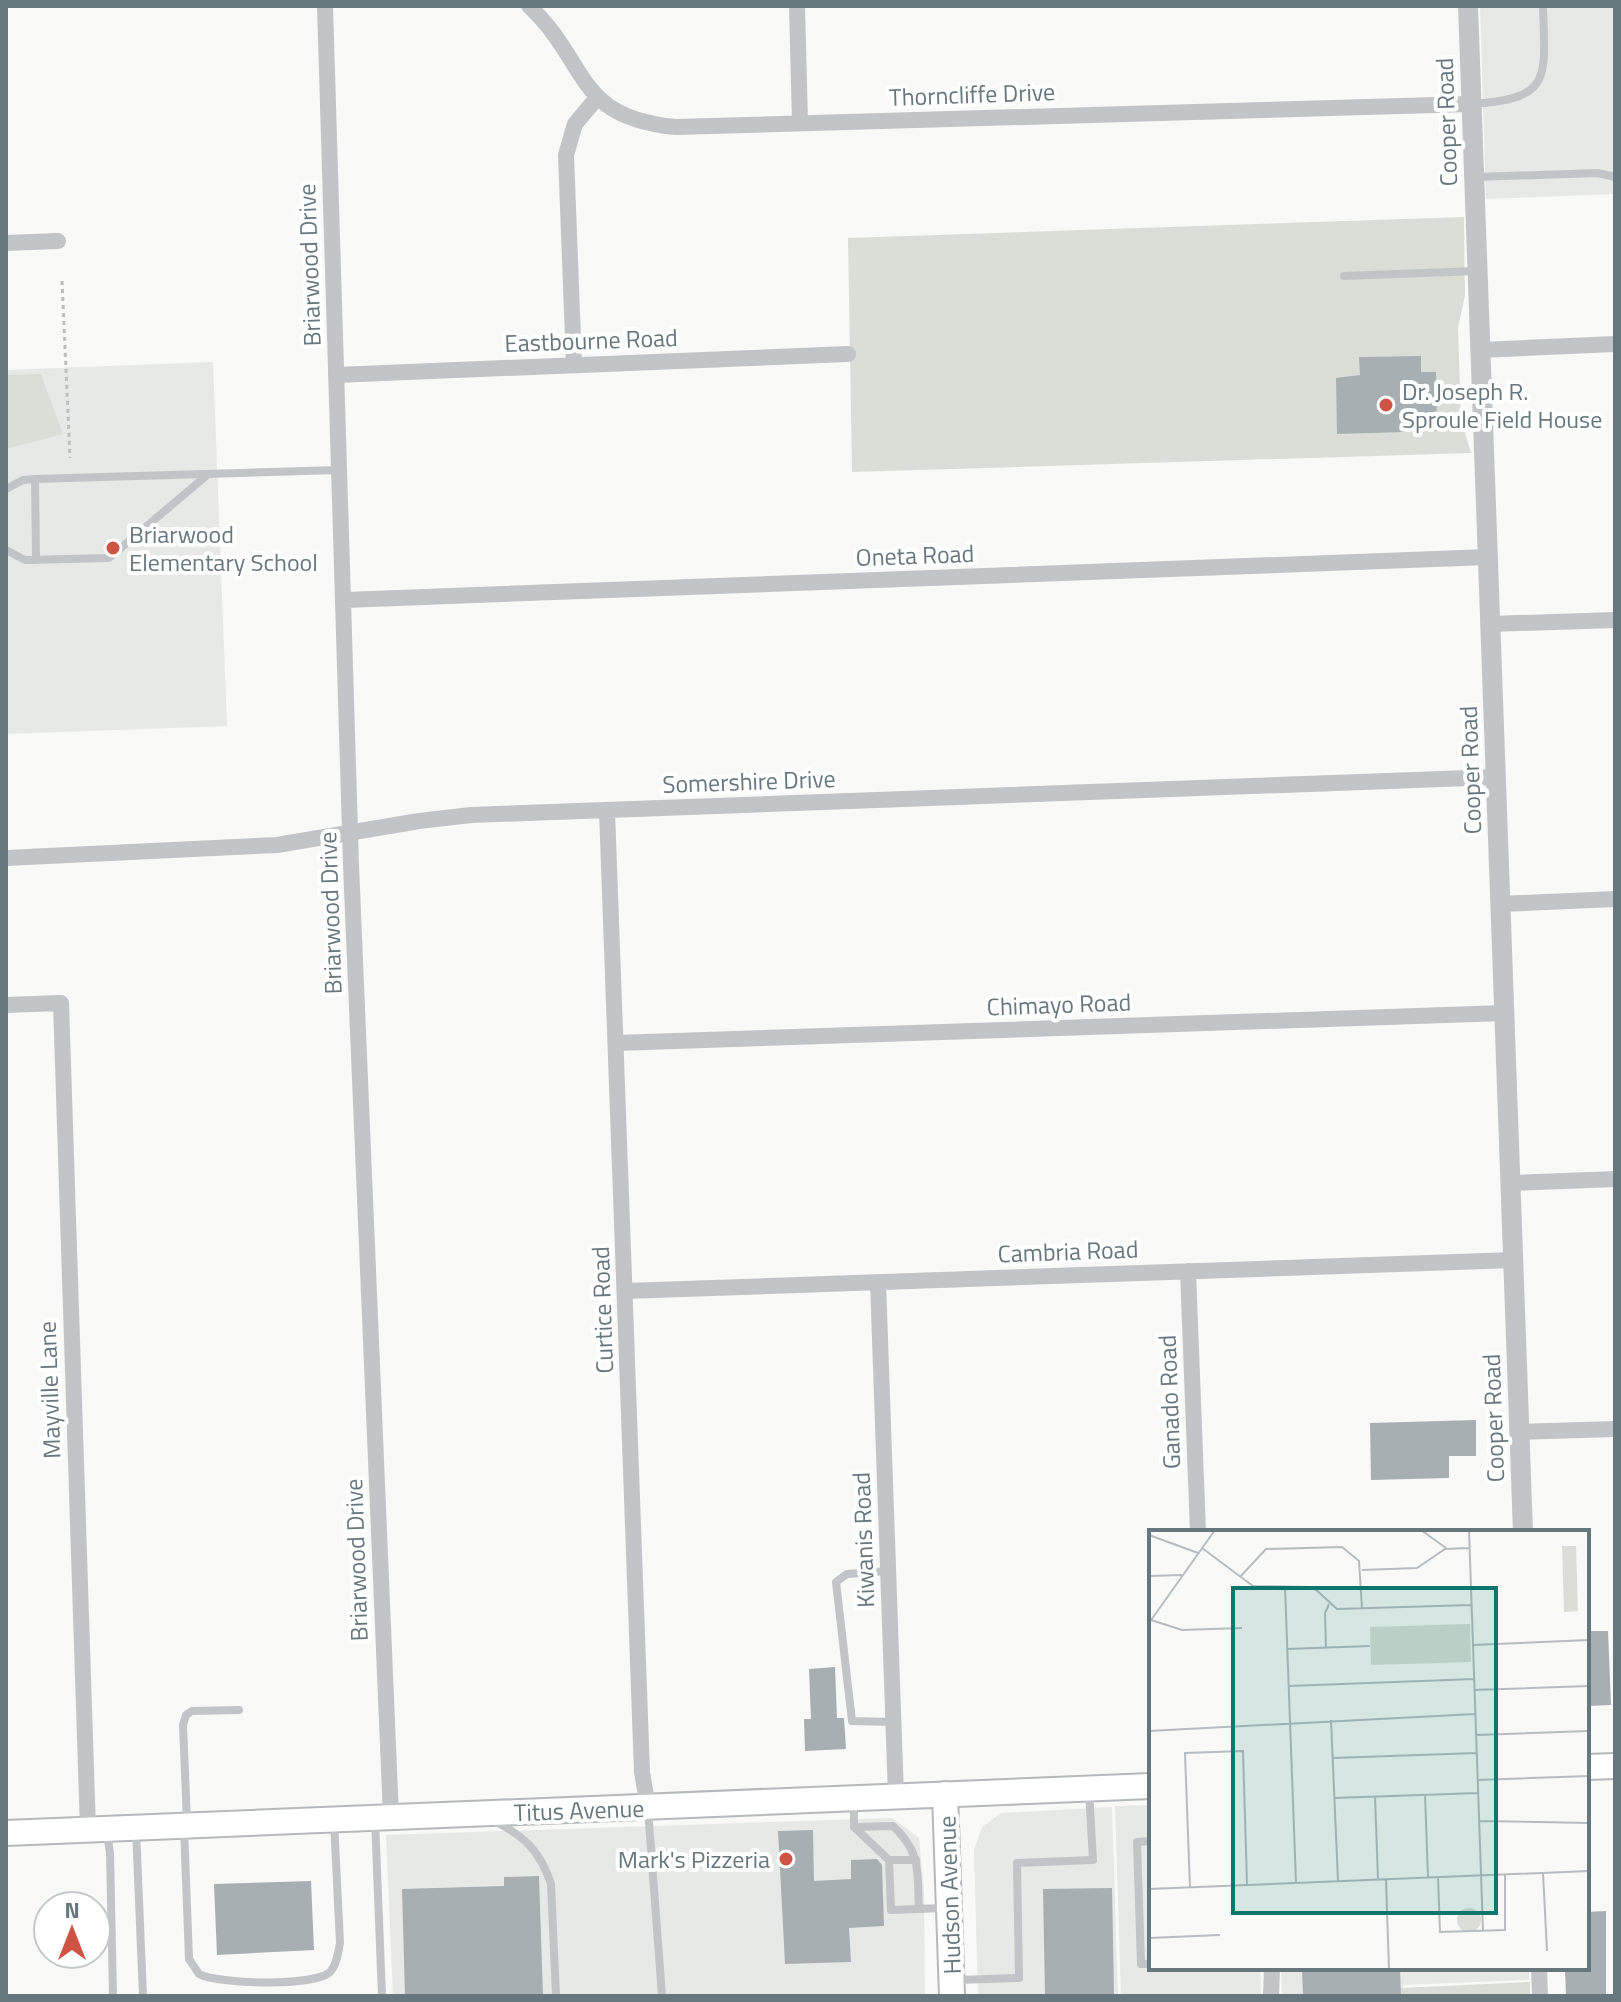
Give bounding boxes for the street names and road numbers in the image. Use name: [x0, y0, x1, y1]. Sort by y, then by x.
street label: Cooper Road: [1426, 57, 1466, 187]
street label: Thorncliffe Drive: [888, 73, 1056, 115]
street label: Briarwood Drive: [288, 183, 330, 347]
street label: Eastbourne Road: [504, 319, 678, 361]
street label: Oneta Road: [855, 535, 975, 575]
street label: Cooper Road: [1450, 705, 1490, 835]
street label: Somershire Drive: [662, 760, 836, 802]
street label: Briarwood Drive: [309, 831, 351, 995]
street label: Chimayo Road: [986, 983, 1132, 1025]
street label: Cambria Road: [997, 1231, 1139, 1271]
street label: Curtice Road: [582, 1246, 622, 1374]
street label: Mayville Lane: [29, 1321, 69, 1459]
street label: Ganado Road: [1149, 1334, 1189, 1470]
street label: Cooper Road: [1473, 1353, 1513, 1483]
street label: Kiwanis Road: [843, 1472, 883, 1608]
street label: Briarwood Drive: [335, 1478, 377, 1642]
street label: Titus Avenue: [513, 1790, 645, 1830]
street label: Hudson Avenue: [928, 1815, 970, 1975]

